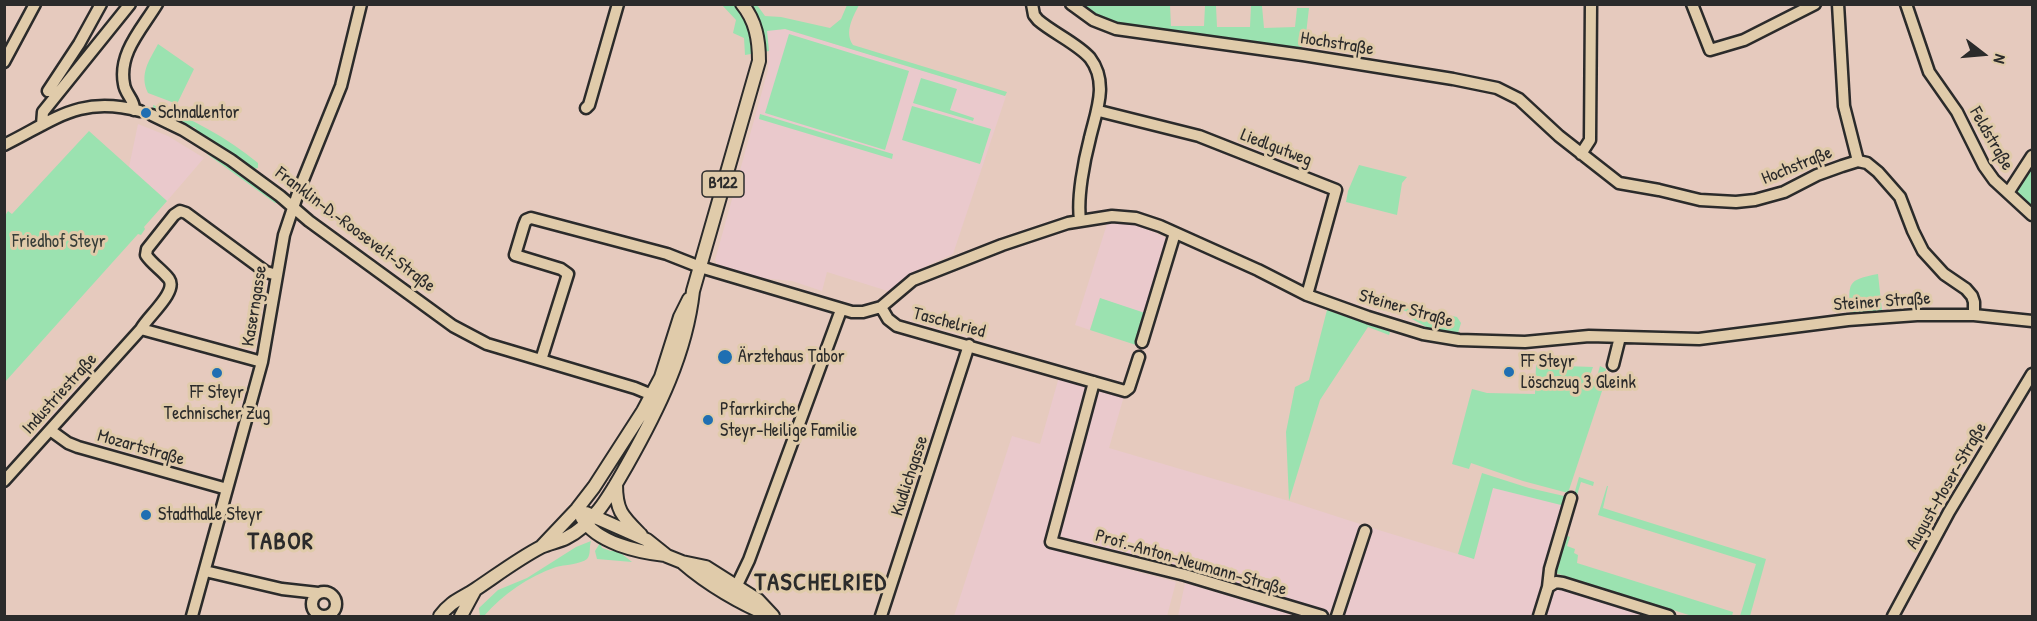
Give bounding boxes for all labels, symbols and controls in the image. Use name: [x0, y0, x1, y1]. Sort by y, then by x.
north arrow: [1953, 24, 2013, 84]
street label: Hochstraße: [1299, 28, 1375, 60]
text: N: [1989, 52, 2012, 66]
place label: Schnallentor: [158, 102, 239, 124]
street label: Feldstraße: [1964, 103, 2018, 175]
marker: Schnallentor: [139, 106, 153, 120]
street label: Liedlgutweg: [1237, 125, 1315, 171]
street label: Hochstraße: [1759, 142, 1835, 190]
street label: Franklin-D.-Roosevelt-Straße: [271, 163, 439, 297]
road number: B122: [702, 171, 744, 197]
park label: Friedhof Steyr: [12, 231, 106, 253]
street label: Kaserngasse: [238, 264, 272, 348]
street label: Steiner Straße: [1356, 285, 1456, 333]
street label: Steiner Straße: [1833, 288, 1931, 316]
street label: Taschelried: [910, 303, 988, 343]
place label: Ärztehaus Tabor: [738, 346, 845, 368]
marker: Ärztehaus Tabor: [716, 348, 734, 366]
street label: Industriestraße: [18, 349, 102, 439]
place label: FF Steyr Löschzug 3 Gleink: [1521, 351, 1636, 394]
marker: FF Steyr Löschzug 3 Gleink: [1502, 365, 1516, 379]
marker: FF Steyr Technischer Zug: [210, 366, 224, 380]
place label: FF Steyr Technischer Zug: [164, 382, 270, 424]
place label: Pfarrkirche Steyr-Heilige Familie: [720, 399, 857, 442]
marker: Pfarrkirche Steyr-Heilige Familie: [701, 413, 715, 427]
street label: August-Moser-Straße: [1902, 419, 1992, 553]
street label: Mozartstraße: [95, 425, 187, 471]
street label: Kudlichgasse: [887, 433, 933, 519]
place label: Stadthalle Steyr: [158, 504, 263, 526]
marker: Stadthalle Steyr: [139, 508, 153, 522]
street label: Prof.-Anton-Neumann-Straße: [1093, 525, 1289, 601]
district label: TABOR: [248, 529, 314, 557]
district label: TASCHELRIED: [755, 570, 887, 598]

